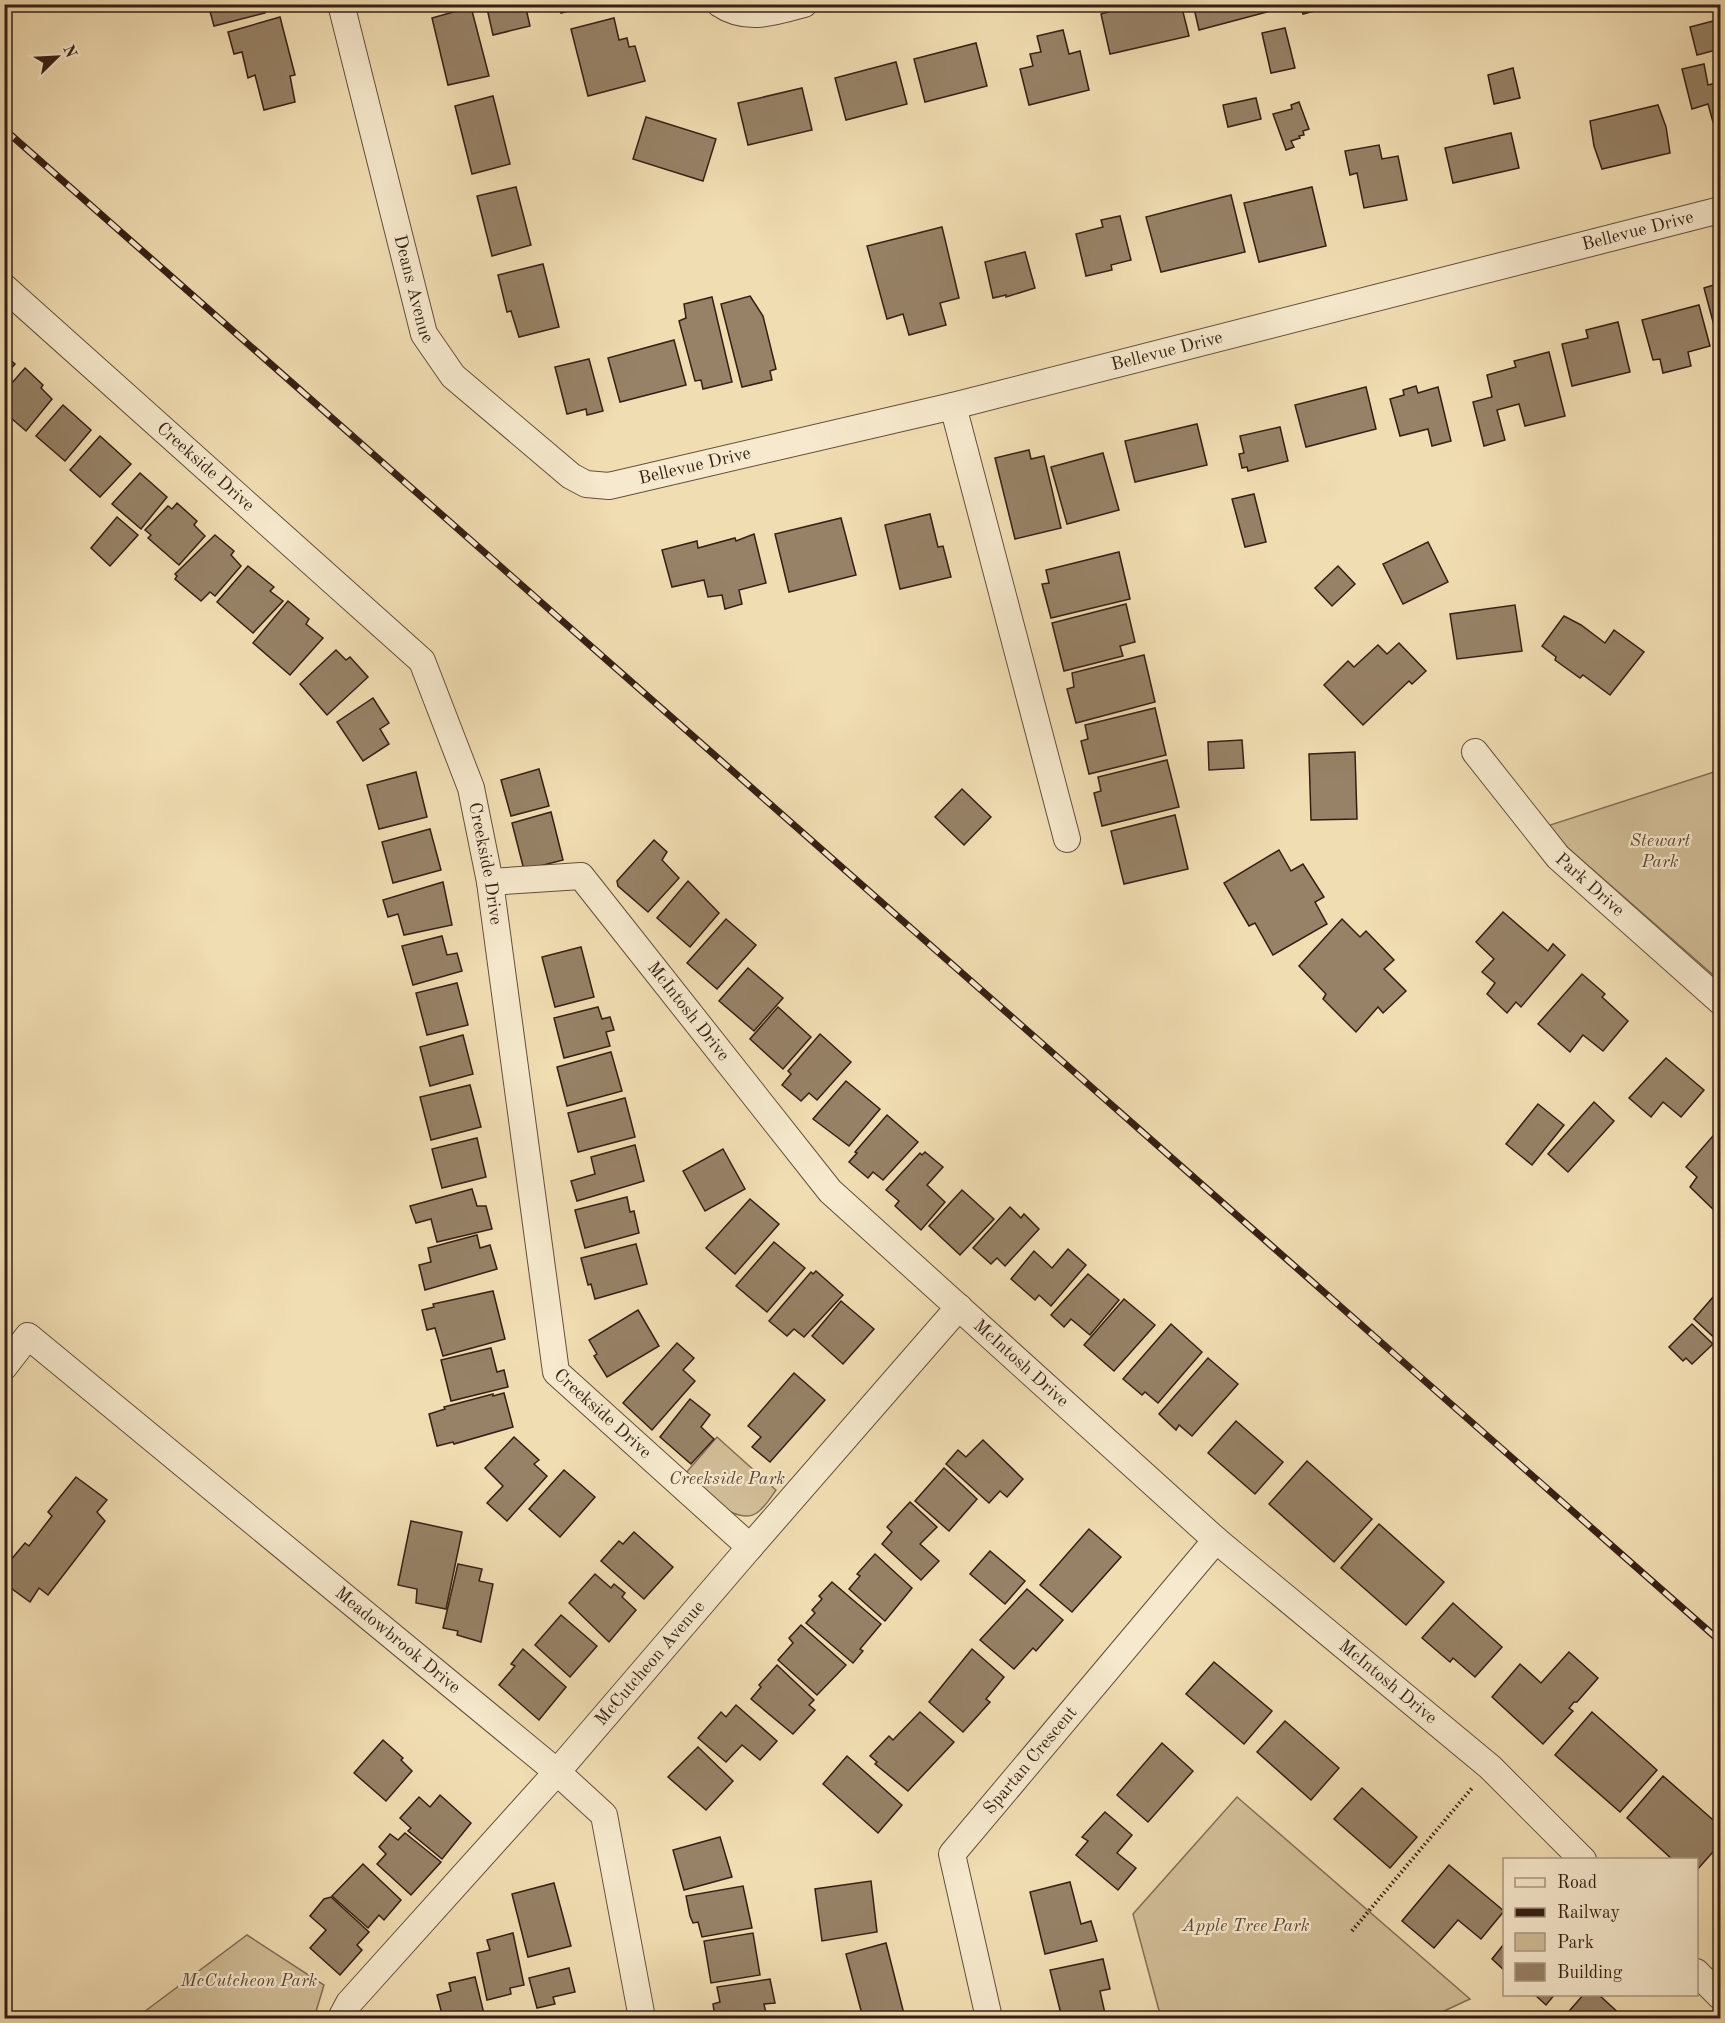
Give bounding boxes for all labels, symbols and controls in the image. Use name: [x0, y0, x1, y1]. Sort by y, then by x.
north arrow: [27, 27, 87, 87]
text: N: [59, 43, 79, 61]
street label: Bellevue Drive: [1580, 208, 1695, 254]
street label: Deans Avenue: [390, 233, 437, 347]
street label: Bellevue Drive: [1109, 328, 1225, 374]
street label: Creekside Drive: [153, 419, 257, 515]
street label: Bellevue Drive: [637, 444, 752, 488]
street label: Creekside Drive: [465, 801, 505, 926]
park label: Stewart Park: [1630, 832, 1690, 871]
street label: Park Drive: [1552, 850, 1627, 920]
street label: McIntosh Drive: [644, 959, 733, 1065]
street label: McIntosh Drive: [970, 1316, 1072, 1411]
street label: Creekside Drive: [550, 1366, 655, 1462]
park label: Creekside Park: [669, 1470, 785, 1488]
street label: Meadowbrook Drive: [331, 1584, 464, 1697]
street label: McCutcheon Avenue: [592, 1598, 708, 1729]
street label: McIntosh Drive: [1335, 1637, 1440, 1728]
street label: Spartan Crescent: [980, 1703, 1081, 1818]
legend: [1503, 1858, 1698, 1996]
text: Road: [1557, 1874, 1597, 1892]
text: Railway: [1557, 1904, 1620, 1922]
park label: Apple Tree Park: [1181, 1917, 1310, 1935]
text: Park: [1557, 1934, 1594, 1952]
text: Building: [1557, 1964, 1623, 1982]
park label: McCutcheon Park: [180, 1972, 318, 1990]

